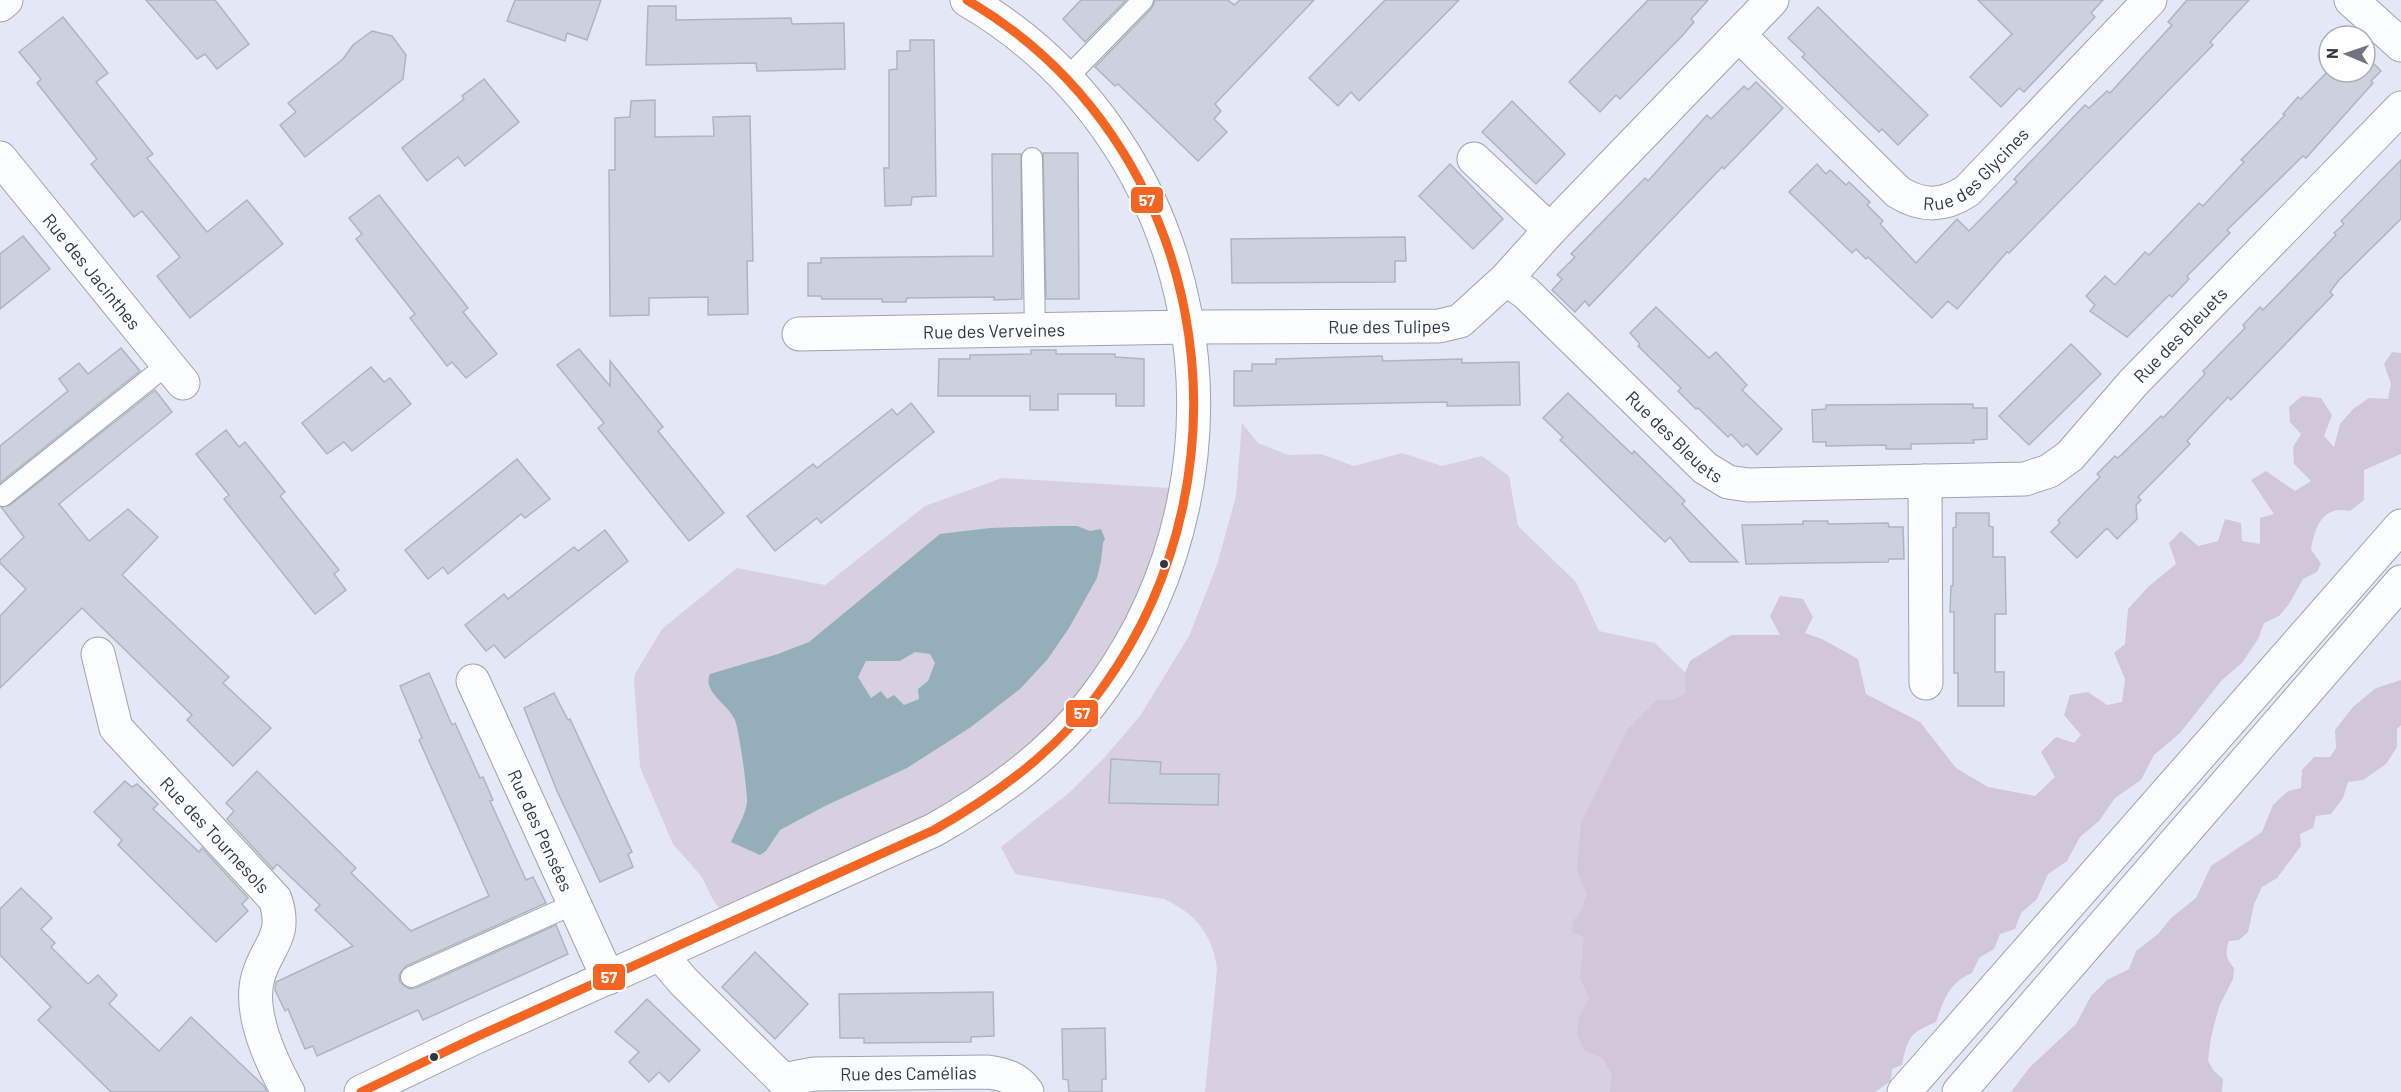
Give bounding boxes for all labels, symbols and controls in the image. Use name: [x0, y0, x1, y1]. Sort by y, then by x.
north arrow: [2317, 24, 2377, 84]
text: N: [2322, 48, 2341, 59]
street label: Rue des Glycines: [1922, 123, 2033, 214]
line badge: 57: [1130, 186, 1164, 214]
text: 57: [1139, 190, 1155, 209]
street label: Rue des Jacinthes: [38, 209, 146, 334]
street label: Rue des Bleuets: [2129, 282, 2232, 387]
street label: Rue des Tulipes: [1328, 313, 1452, 337]
street label: Rue des Verveines: [923, 318, 1065, 343]
street label: Rue des Bleuets: [1621, 386, 1727, 487]
unlabelled marker: [1158, 558, 1170, 570]
line badge: 57: [1065, 699, 1099, 728]
text: 57: [1074, 703, 1090, 722]
street label: Rue des Pensées: [504, 766, 578, 895]
street label: Rue des Tournesols: [156, 772, 275, 898]
line badge: 57: [592, 963, 626, 991]
text: 57: [601, 967, 617, 986]
unlabelled marker: [428, 1051, 440, 1063]
street label: Rue des Camélias: [840, 1061, 977, 1085]

